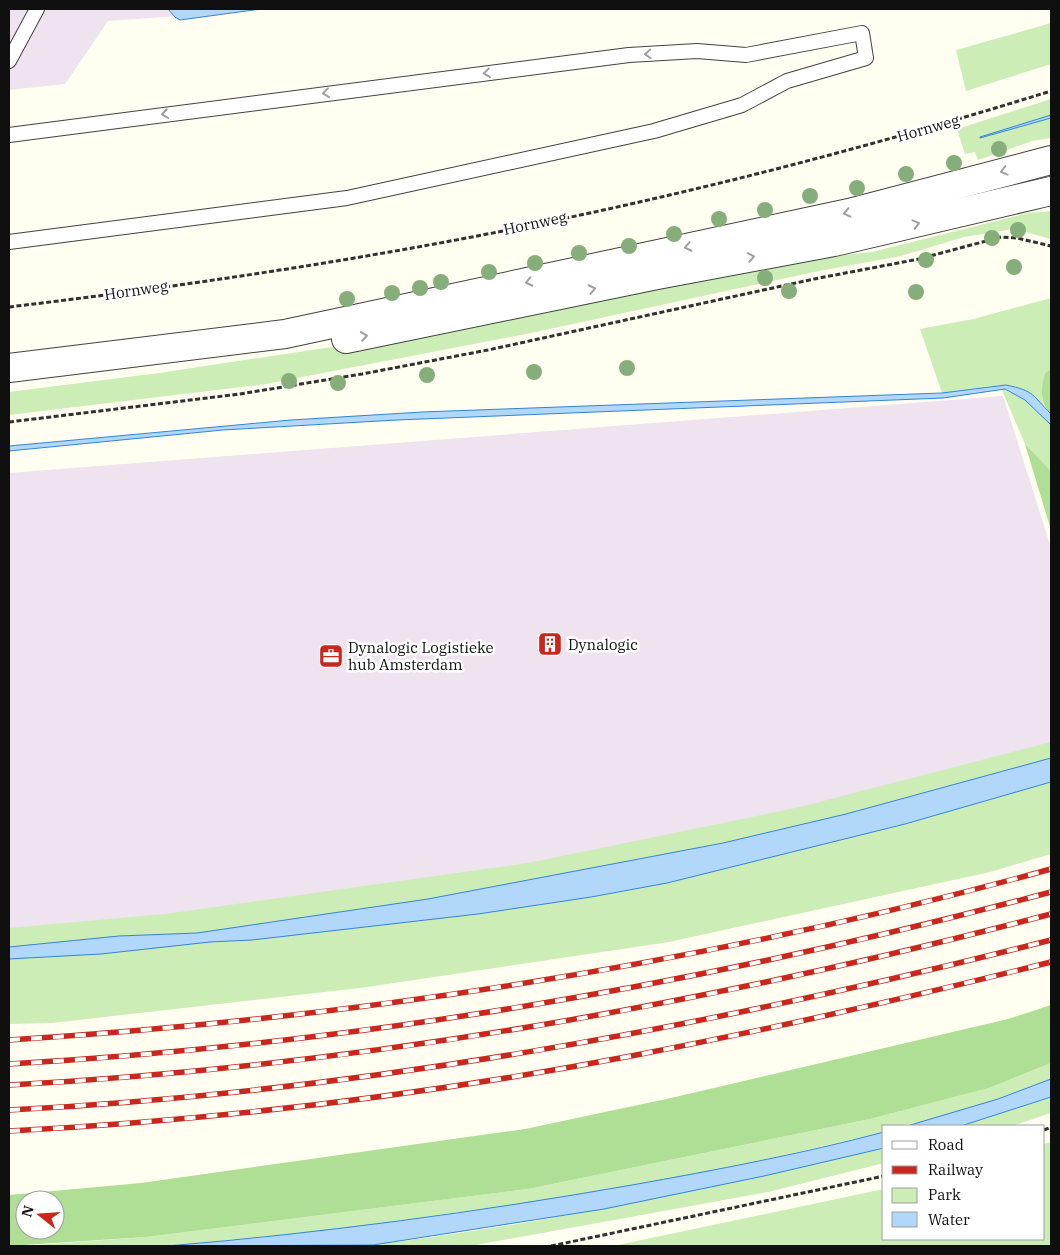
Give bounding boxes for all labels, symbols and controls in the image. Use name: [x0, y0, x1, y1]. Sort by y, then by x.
one-way arrow: [644, 48, 652, 59]
one-way arrow: [483, 67, 491, 77]
one-way arrow: [322, 87, 330, 98]
one-way arrow: [160, 108, 168, 119]
street label: Hornweg: [895, 110, 961, 146]
one-way arrow: [999, 165, 1008, 176]
street label: Hornweg: [502, 207, 568, 239]
one-way arrow: [842, 207, 851, 218]
one-way arrow: [911, 219, 919, 229]
one-way arrow: [684, 241, 693, 252]
one-way arrow: [747, 253, 756, 263]
street label: Hornweg: [103, 276, 169, 304]
one-way arrow: [525, 276, 534, 286]
one-way arrow: [587, 284, 596, 295]
one-way arrow: [361, 331, 369, 342]
building icon: Dynalogic: [537, 631, 563, 657]
place label: Dynalogic: [568, 635, 638, 654]
place label: Dynalogic Logistieke hub Amsterdam: [348, 638, 494, 674]
office icon: Dynalogic Logistieke hub Amsterdam: [318, 643, 344, 669]
legend: [882, 1125, 1045, 1240]
text: Road: [928, 1135, 964, 1154]
text: Railway: [928, 1160, 983, 1179]
text: Park: [928, 1185, 961, 1204]
north arrow: [15, 1190, 65, 1240]
text: N: [17, 1203, 38, 1219]
text: Water: [928, 1210, 970, 1229]

